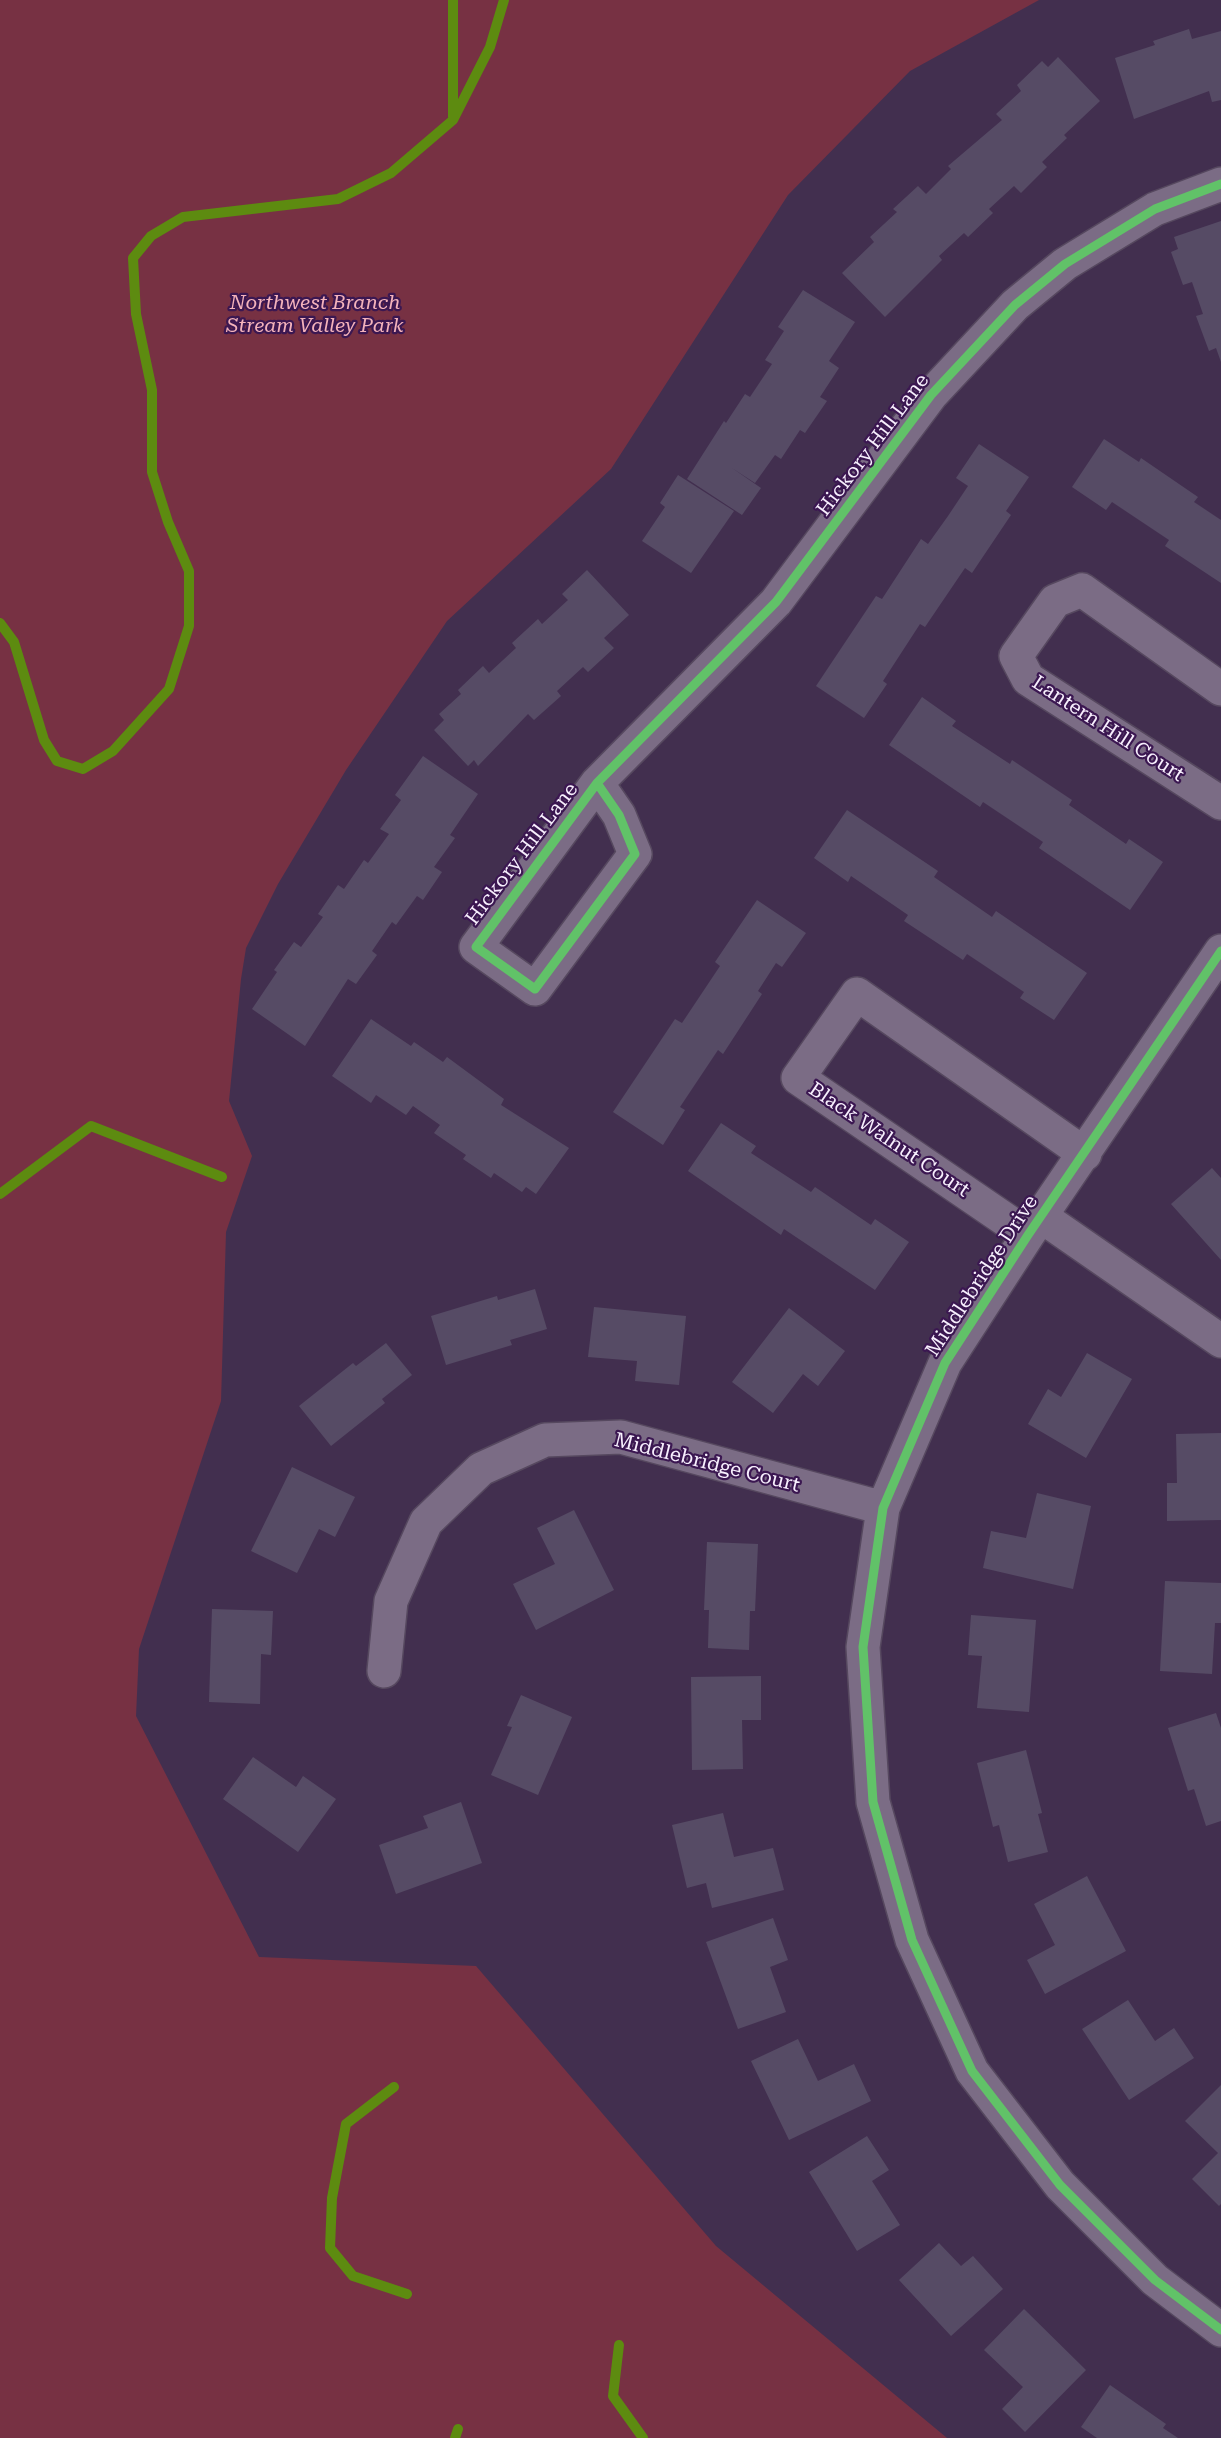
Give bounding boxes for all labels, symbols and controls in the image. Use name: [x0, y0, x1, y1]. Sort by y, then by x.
park label: Northwest Branch Stream Valley Park: [226, 291, 404, 338]
street label: Hickory Hill Lane: [812, 369, 934, 521]
street label: Lantern Hill Court: [1028, 671, 1188, 787]
street label: Hickory Hill Lane: [461, 778, 583, 930]
street label: Black Walnut Court: [804, 1077, 974, 1203]
street label: Middlebridge Drive: [921, 1191, 1043, 1361]
street label: Middlebridge Court: [612, 1428, 802, 1498]

